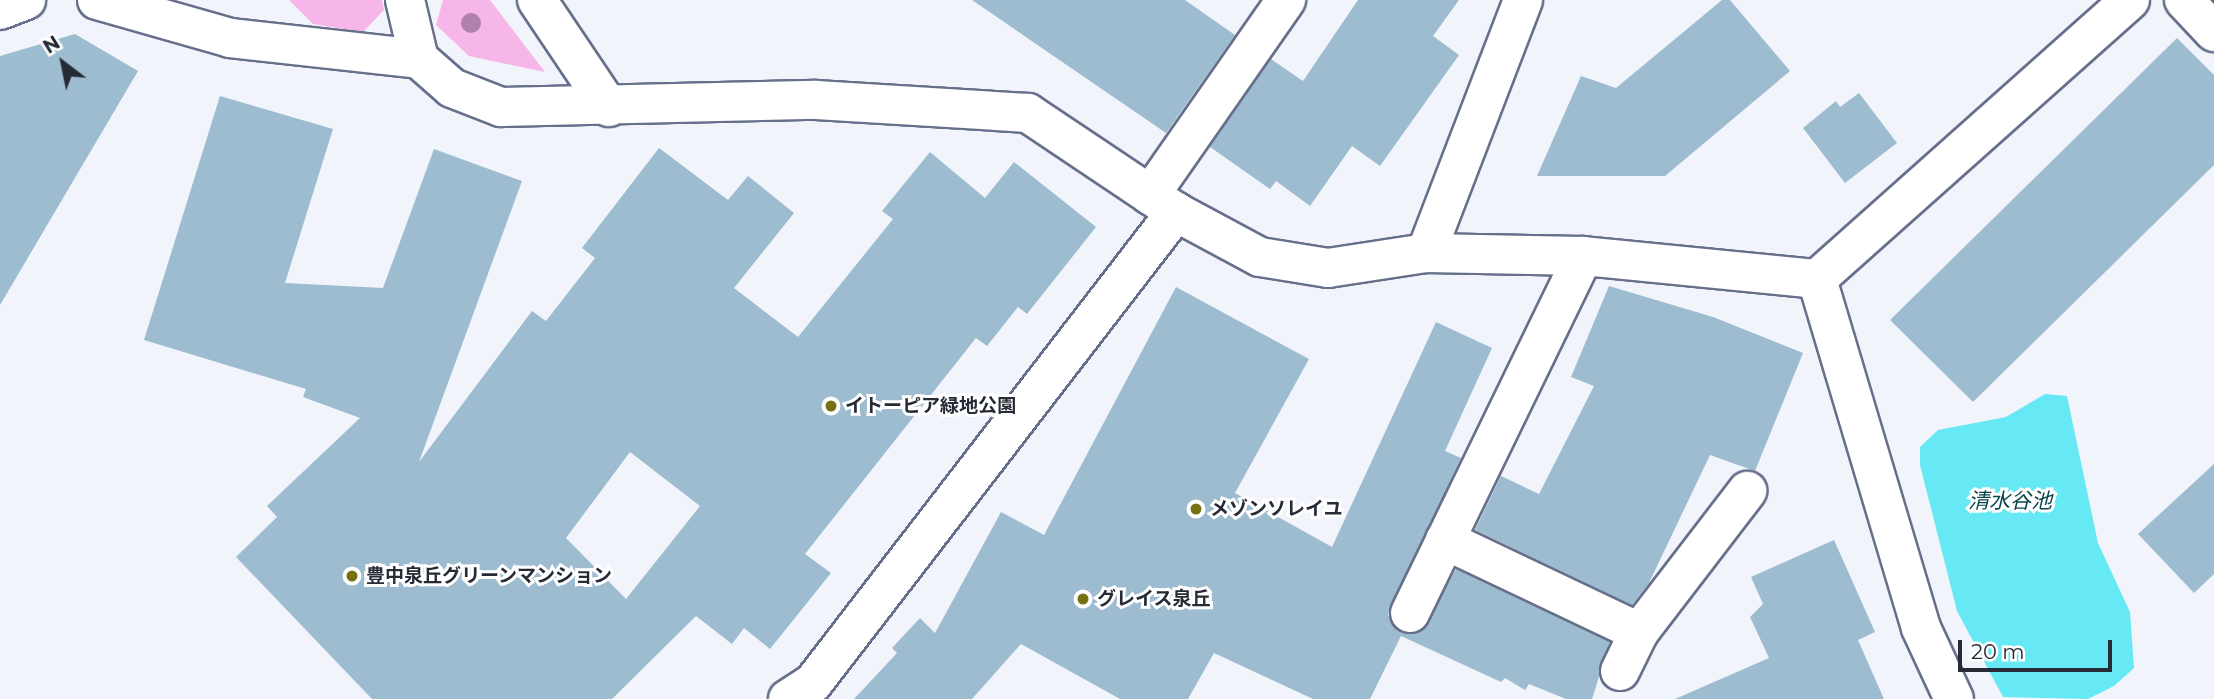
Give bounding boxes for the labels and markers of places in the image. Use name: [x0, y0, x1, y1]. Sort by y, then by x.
place label: イトーピア緑地公園: [845, 395, 1016, 417]
marker: イトーピア緑地公園: [823, 398, 839, 414]
place label: メゾンソレイユ: [1210, 498, 1343, 520]
marker: メゾンソレイユ: [1188, 501, 1204, 517]
place label: 豊中泉丘グリーンマンション: [366, 565, 613, 587]
marker: 豊中泉丘グリーンマンション: [344, 568, 360, 584]
place label: グレイス泉丘: [1097, 588, 1211, 610]
marker: グレイス泉丘: [1075, 591, 1091, 607]

